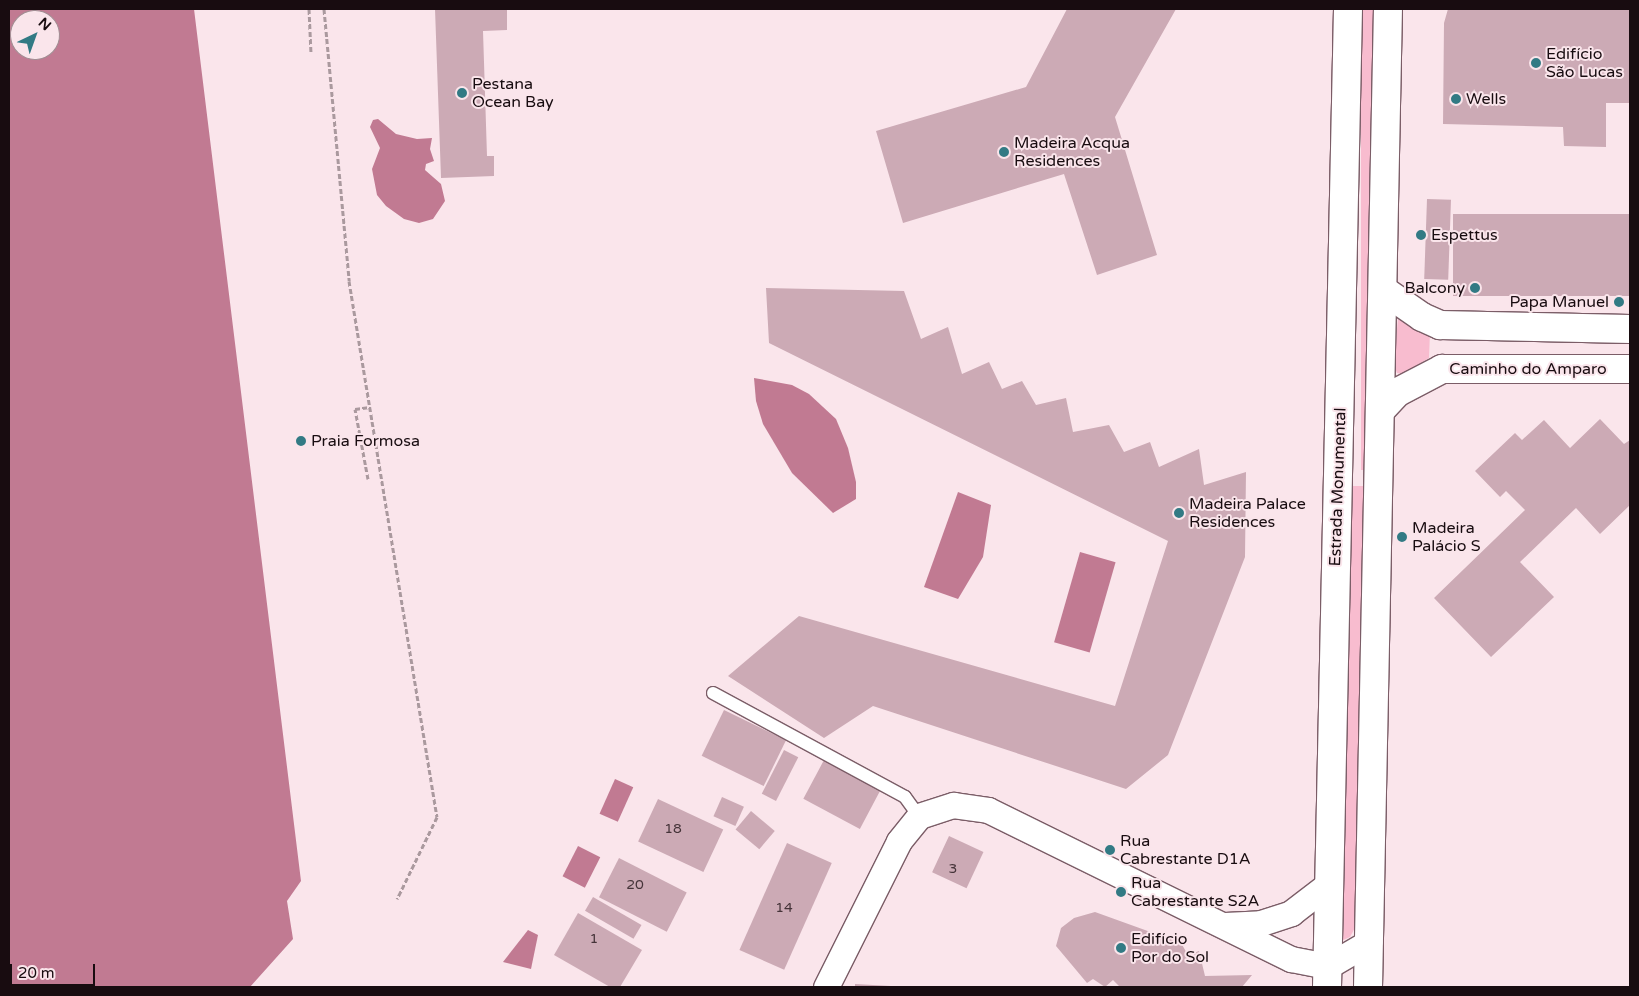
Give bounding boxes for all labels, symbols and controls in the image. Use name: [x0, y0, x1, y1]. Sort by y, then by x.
north arrow: [10, 10, 60, 60]
text: N: [35, 14, 55, 34]
place label: Edifício São Lucas: [1546, 44, 1623, 82]
marker: Edifício São Lucas: [1530, 57, 1542, 69]
place label: Pestana Ocean Bay: [472, 74, 554, 112]
marker: Pestana Ocean Bay: [456, 87, 468, 99]
place label: Wells: [1466, 89, 1506, 109]
marker: Wells: [1450, 93, 1462, 105]
place label: Madeira Acqua Residences: [1014, 133, 1130, 171]
marker: Madeira Acqua Residences: [998, 146, 1010, 158]
place label: Espettus: [1431, 225, 1498, 245]
marker: Espettus: [1415, 229, 1427, 241]
place label: Balcony: [1405, 278, 1465, 298]
marker: Balcony: [1469, 282, 1481, 294]
place label: Papa Manuel: [1510, 292, 1609, 312]
marker: Papa Manuel: [1613, 296, 1625, 308]
street label: Caminho do Amparo: [1449, 359, 1607, 379]
street label: Estrada Monumental: [1326, 407, 1350, 567]
place label: Praia Formosa: [311, 431, 420, 451]
marker: Praia Formosa: [295, 435, 307, 447]
place label: Madeira Palace Residences: [1189, 494, 1306, 532]
marker: Madeira Palace Residences: [1173, 507, 1185, 519]
place label: Madeira Palácio S: [1412, 518, 1481, 556]
marker: Madeira Palácio S: [1396, 531, 1408, 543]
house number: 18: [664, 821, 682, 837]
place label: Rua Cabrestante D1A: [1120, 831, 1251, 869]
marker: Rua Cabrestante D1A: [1104, 844, 1116, 856]
house number: 3: [949, 861, 957, 877]
place label: Rua Cabrestante S2A: [1131, 873, 1259, 911]
house number: 20: [626, 877, 644, 893]
marker: Rua Cabrestante S2A: [1115, 886, 1127, 898]
house number: 14: [775, 900, 793, 916]
place label: Edifício Por do Sol: [1131, 929, 1209, 967]
house number: 1: [590, 931, 598, 947]
marker: Edifício Por do Sol: [1115, 942, 1127, 954]
scale bar: [12, 954, 98, 986]
text: 20 m: [18, 964, 55, 982]

